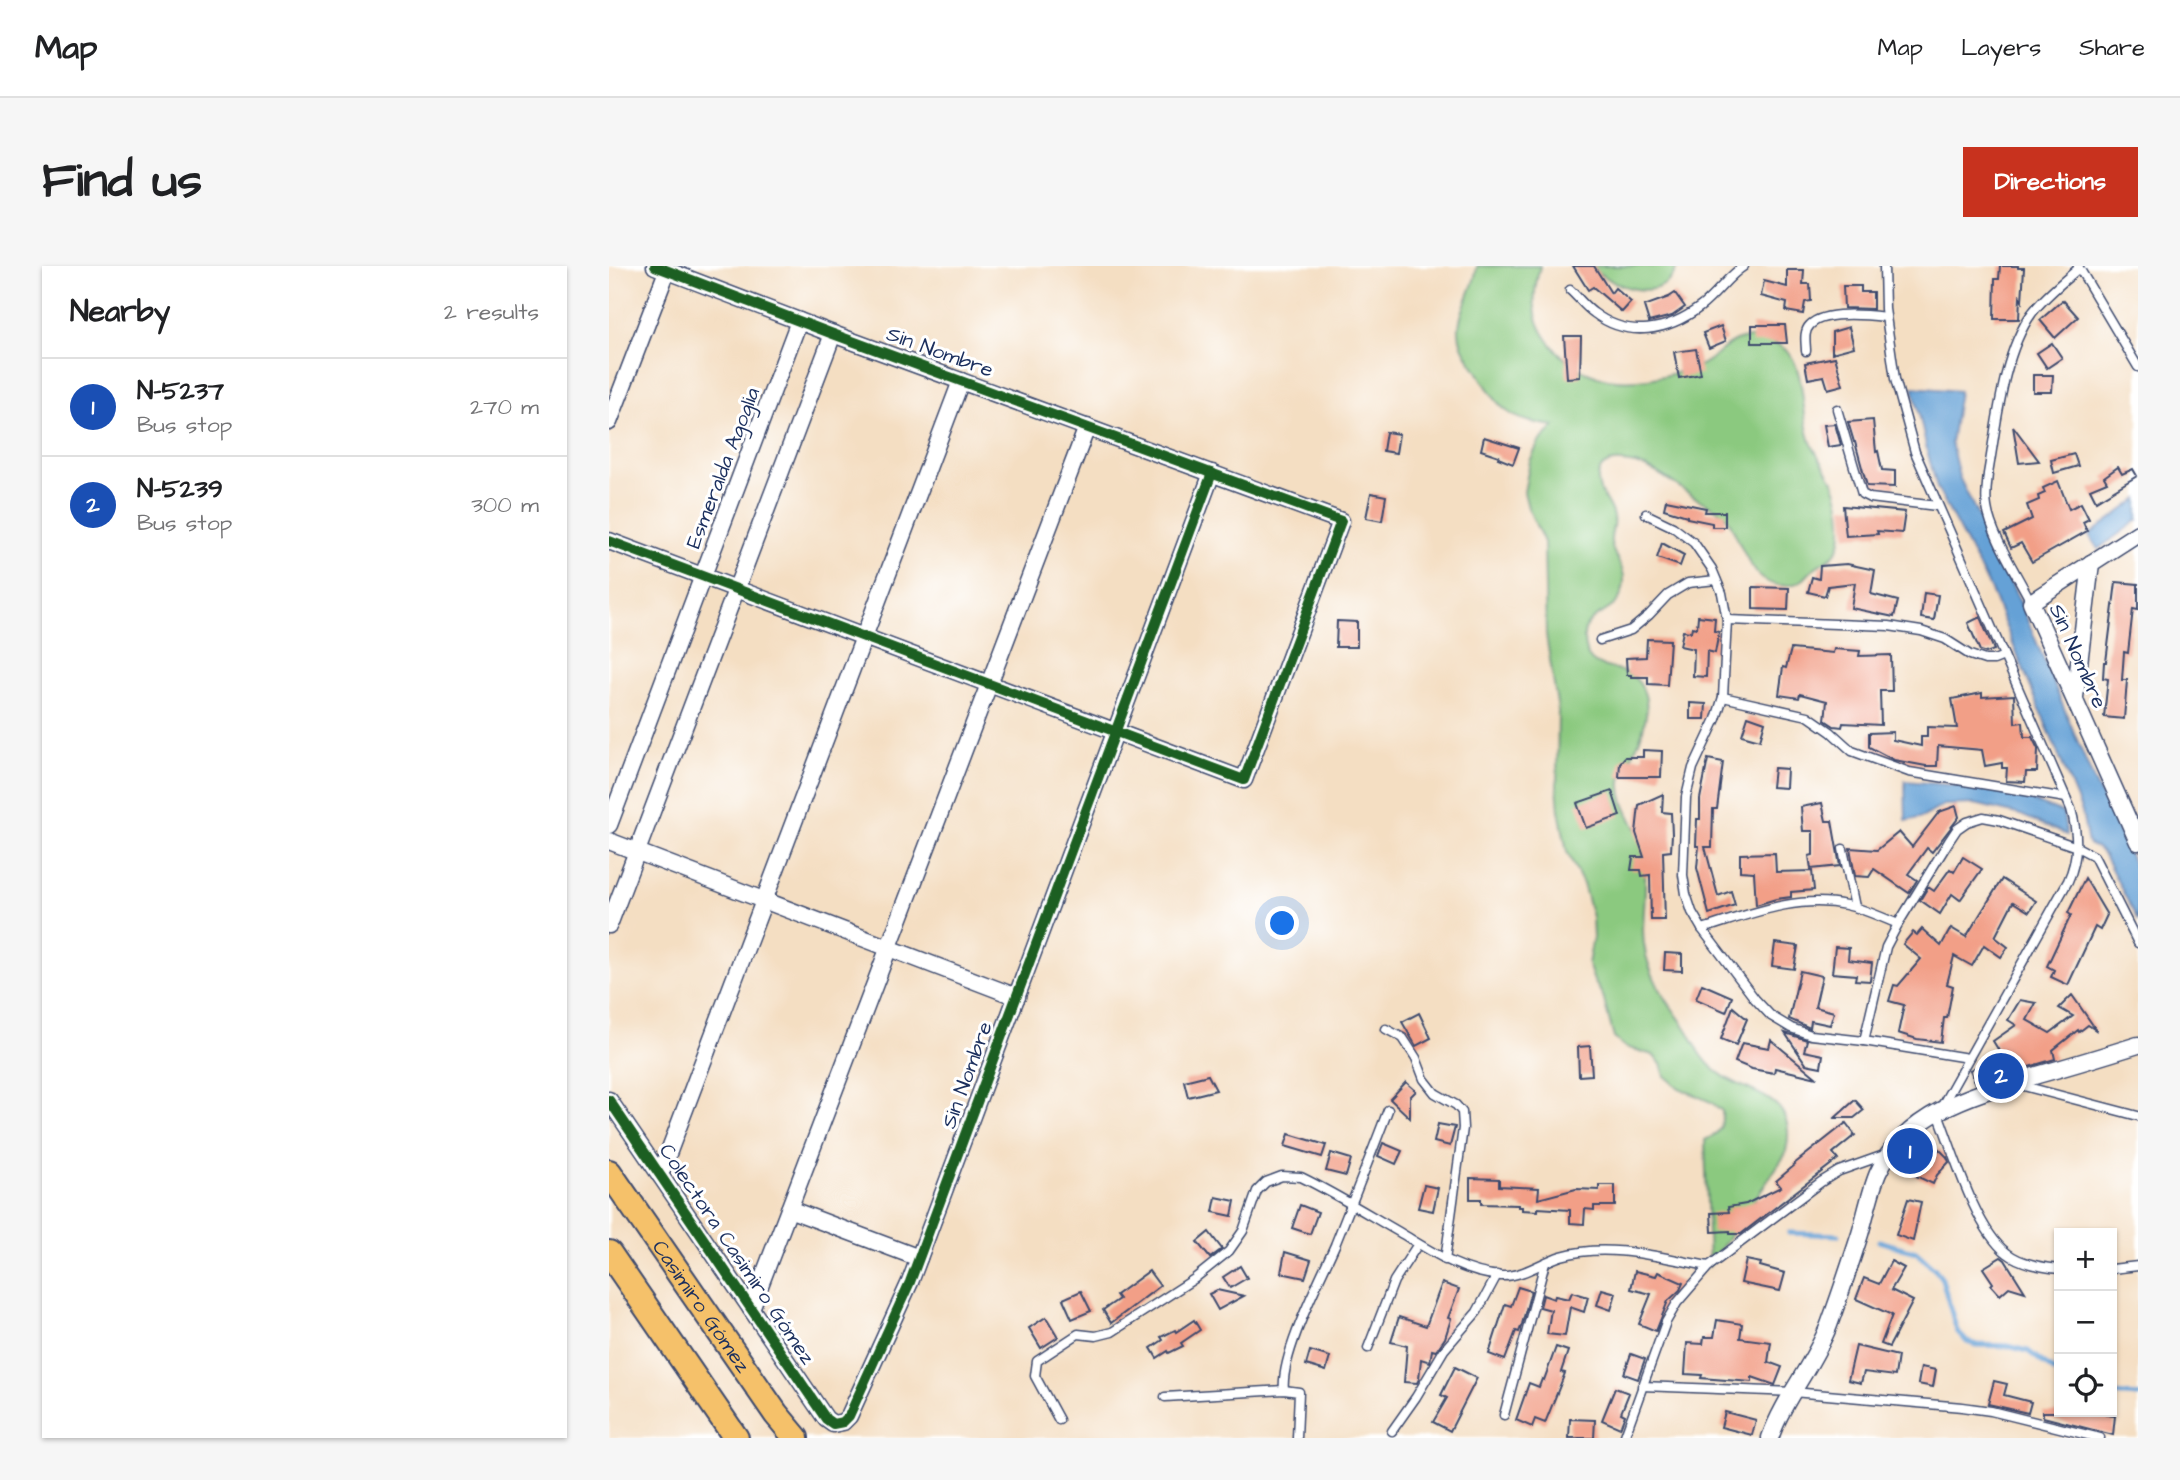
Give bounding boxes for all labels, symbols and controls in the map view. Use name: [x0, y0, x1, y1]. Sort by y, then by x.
text: Map: [35, 25, 97, 71]
text: Map: [1878, 31, 1923, 65]
text: Layers: [1961, 31, 2041, 65]
text: Share: [2079, 31, 2145, 65]
button: Directions: [1963, 147, 2138, 217]
text: Find us: [42, 148, 202, 216]
text: Nearby: [70, 291, 170, 333]
text: 2 results: [444, 296, 539, 328]
street label: Sin Nombre: [883, 319, 997, 385]
text: N-5237: [137, 373, 224, 409]
street label: Esmeralda Agoglia: [679, 383, 769, 553]
text: 1: [92, 391, 94, 423]
text: 270 m: [470, 391, 539, 423]
text: Bus stop: [137, 409, 232, 441]
text: N-5239: [137, 471, 223, 507]
text: 2: [86, 489, 100, 521]
text: 300 m: [471, 489, 539, 521]
text: Bus stop: [137, 507, 232, 539]
street label: Sin Nombre: [2042, 599, 2114, 713]
your location: [1265, 906, 1299, 940]
street label: Sin Nombre: [934, 1018, 1000, 1132]
pin: 2: [1978, 1050, 2024, 1102]
pin: 1: [1887, 1125, 1933, 1177]
street label: Colectora Casimiro Gómez: [654, 1139, 820, 1369]
map controls: [2054, 1228, 2117, 1417]
button: +: [2054, 1228, 2117, 1291]
street label: Casimiro Gómez: [646, 1235, 756, 1377]
button: −: [2054, 1291, 2117, 1354]
button: locate: [2054, 1354, 2117, 1417]

